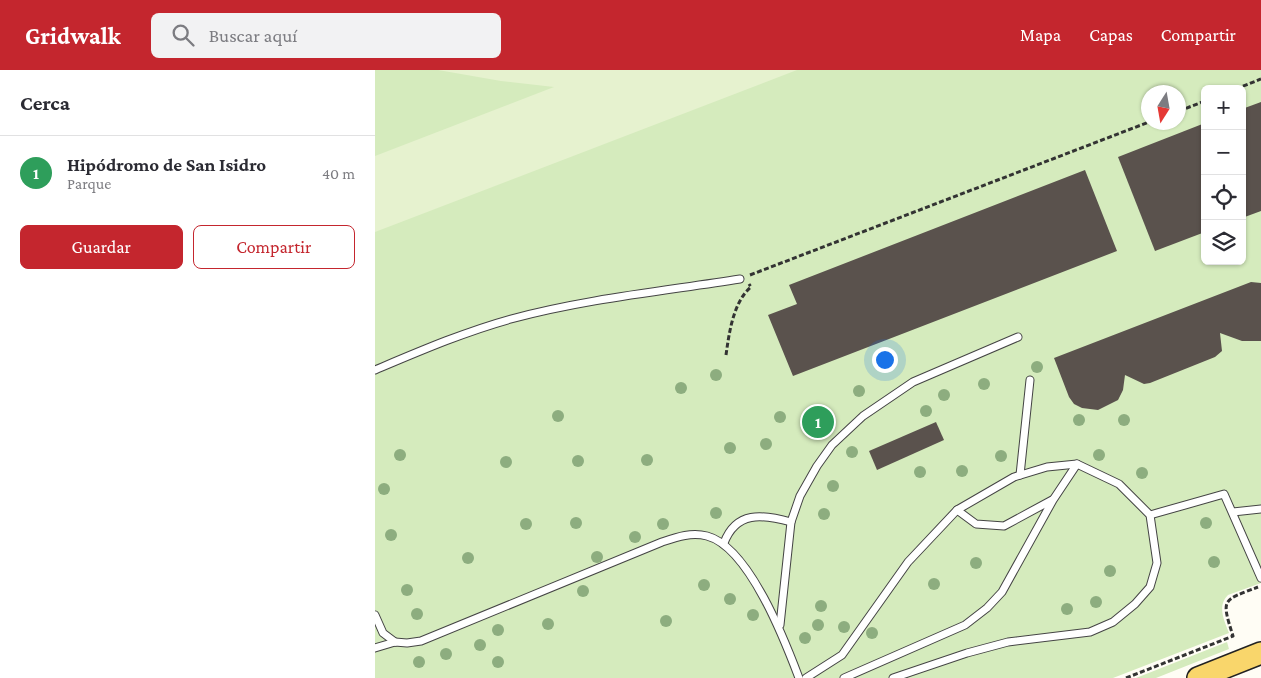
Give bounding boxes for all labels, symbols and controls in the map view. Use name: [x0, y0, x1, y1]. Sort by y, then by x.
search box: [151, 13, 501, 58]
icon: search: [169, 21, 197, 49]
text: Gridwalk: [25, 22, 121, 49]
text: Buscar aquí: [209, 25, 297, 46]
text: Mapa: [1020, 25, 1061, 45]
text: Capas: [1089, 25, 1133, 45]
text: Compartir: [1161, 25, 1236, 45]
north arrow: [1141, 85, 1186, 130]
map controls: [1201, 85, 1246, 265]
button: +: [1201, 85, 1246, 130]
text: Cerca: [20, 91, 70, 115]
button: −: [1201, 130, 1246, 175]
text: Hipódromo de San Isidro: [67, 154, 266, 175]
text: 1: [33, 165, 39, 182]
text: 40 m: [322, 165, 355, 182]
text: Parque: [67, 175, 111, 192]
button: locate: [1201, 175, 1246, 220]
button: layers: [1201, 220, 1246, 265]
button: Guardar: [20, 225, 183, 269]
button: Compartir: [193, 225, 355, 269]
your location: [872, 347, 898, 373]
pin: 1: [802, 403, 834, 441]

